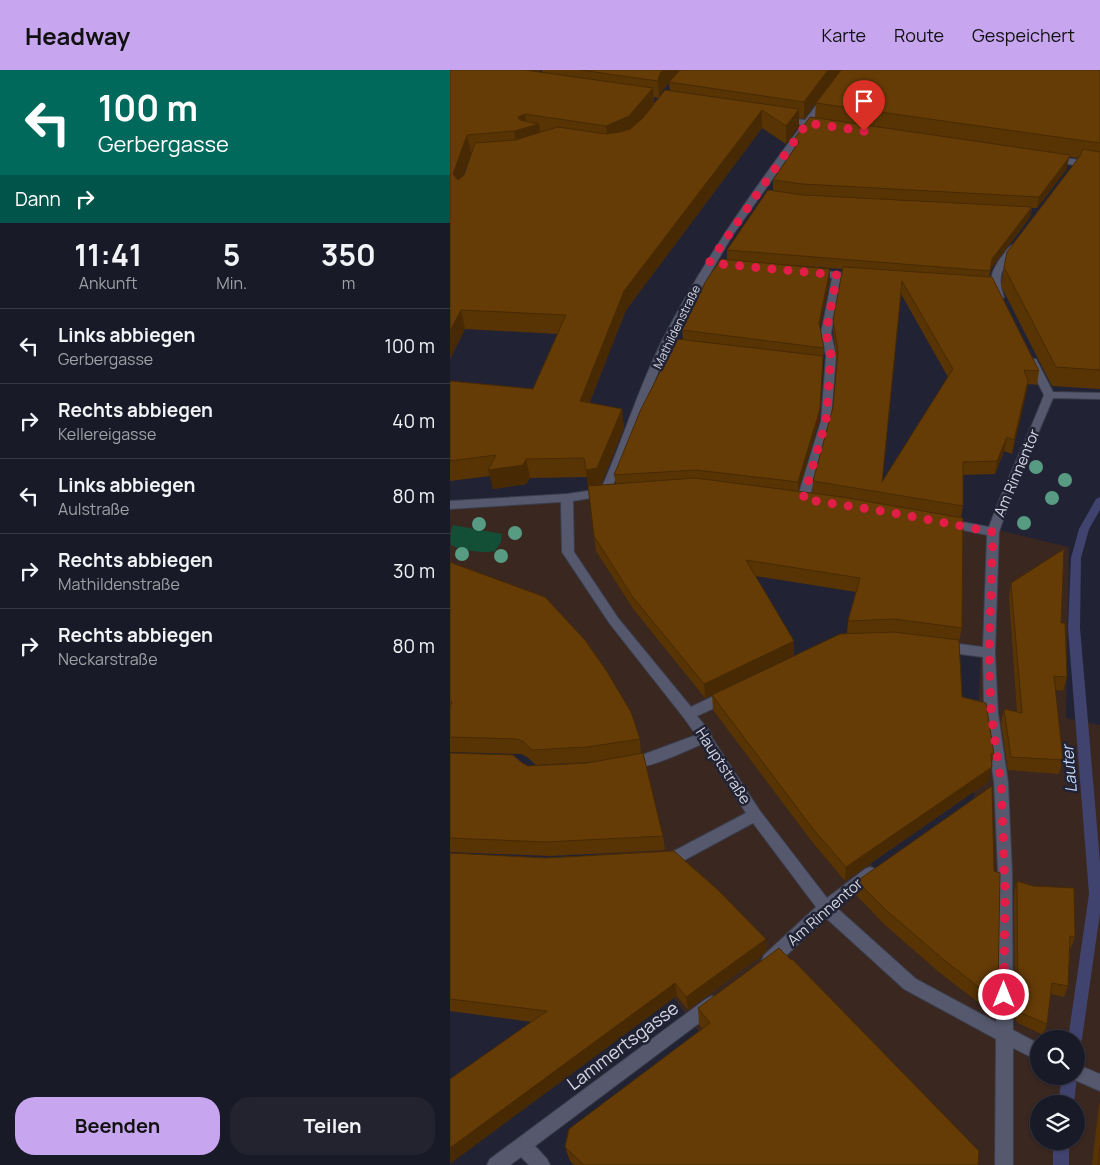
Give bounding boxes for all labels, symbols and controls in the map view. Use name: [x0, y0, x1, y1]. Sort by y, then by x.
text: Headway: [25, 19, 130, 52]
text: Karte: [821, 23, 866, 47]
text: Route: [894, 23, 944, 47]
text: Gespeichert: [972, 23, 1075, 47]
pin: [843, 80, 885, 131]
text: 100 m: [98, 84, 198, 132]
icon: arrive: [850, 87, 878, 115]
icon: left: [15, 90, 80, 155]
text: Gerbergasse: [98, 129, 229, 159]
icon: right: [71, 185, 99, 213]
text: Dann: [15, 186, 61, 212]
text: 11:41: [74, 234, 142, 275]
text: 5: [223, 234, 240, 275]
text: 350: [321, 234, 376, 275]
text: Ankunft: [79, 272, 137, 294]
text: Min.: [216, 272, 247, 294]
text: m: [342, 272, 355, 294]
street label: Mathildenstraße: [649, 282, 704, 372]
text: Links abbiegen: [58, 322, 195, 348]
icon: left: [15, 332, 43, 360]
text: 100 m: [384, 333, 435, 359]
text: Gerbergasse: [58, 348, 153, 370]
text: Rechts abbiegen: [58, 397, 213, 423]
icon: right: [15, 407, 43, 435]
text: 40 m: [392, 408, 435, 434]
text: Kellereigasse: [58, 423, 156, 445]
street label: Am Rinnentor: [989, 425, 1045, 520]
text: Links abbiegen: [58, 472, 195, 498]
icon: left: [15, 482, 43, 510]
text: 80 m: [392, 483, 435, 509]
text: Aulstraße: [58, 498, 129, 520]
text: Rechts abbiegen: [58, 547, 213, 573]
icon: right: [15, 557, 43, 585]
text: 30 m: [393, 558, 435, 584]
text: Mathildenstraße: [58, 573, 180, 595]
text: Rechts abbiegen: [58, 622, 213, 648]
icon: right: [15, 632, 43, 660]
text: 80 m: [392, 633, 435, 659]
text: Neckarstraße: [58, 648, 158, 670]
street label: Hauptstraße: [691, 723, 756, 808]
water label: Lauter: [1056, 742, 1082, 794]
street label: Am Rinnentor: [783, 873, 867, 950]
position arrow: [977, 968, 1029, 1020]
street label: Lammertsgasse: [562, 995, 683, 1095]
map controls: [1030, 1030, 1085, 1150]
button: search: [1030, 1030, 1085, 1085]
button: layers: [1030, 1095, 1085, 1150]
button: Beenden: [15, 1097, 220, 1155]
button: Teilen: [230, 1097, 435, 1155]

